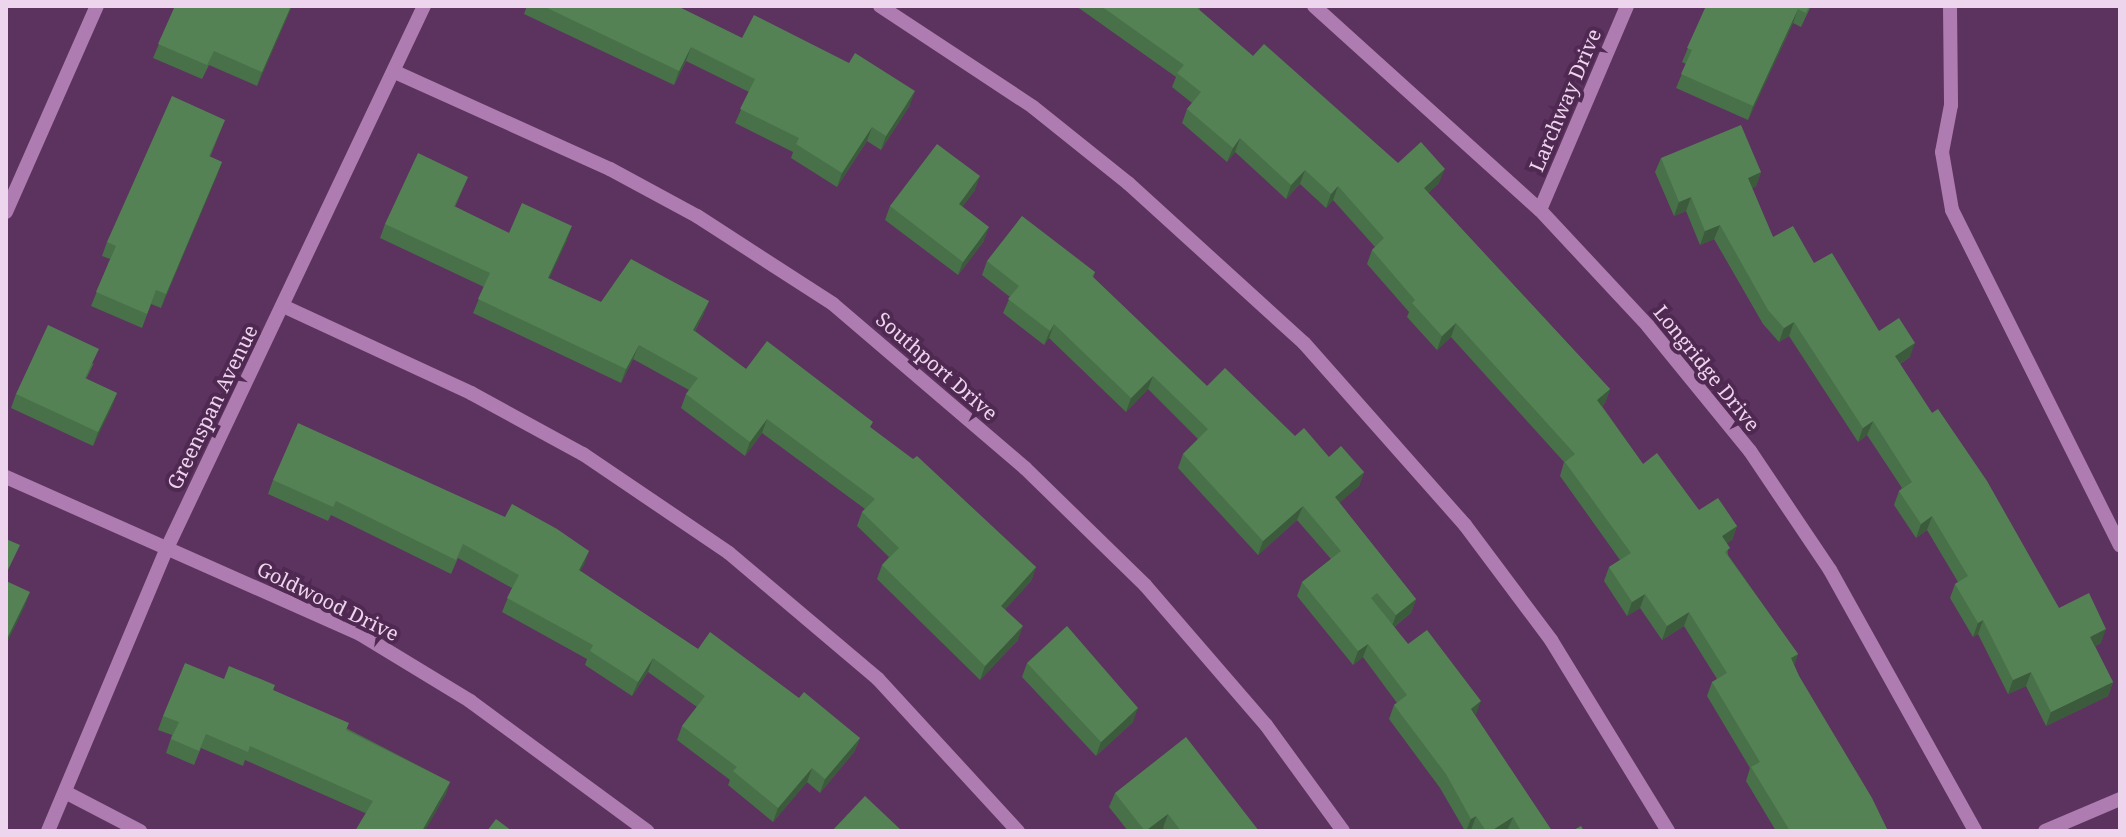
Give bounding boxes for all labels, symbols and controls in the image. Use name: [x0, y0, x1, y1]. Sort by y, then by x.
street label: Larchway Drive: [1524, 25, 1606, 175]
street label: Longridge Drive: [1649, 300, 1765, 436]
street label: Southport Drive: [871, 307, 1003, 425]
street label: Greenspan Avenue: [162, 321, 262, 493]
street label: Goldwood Drive: [253, 556, 403, 646]

